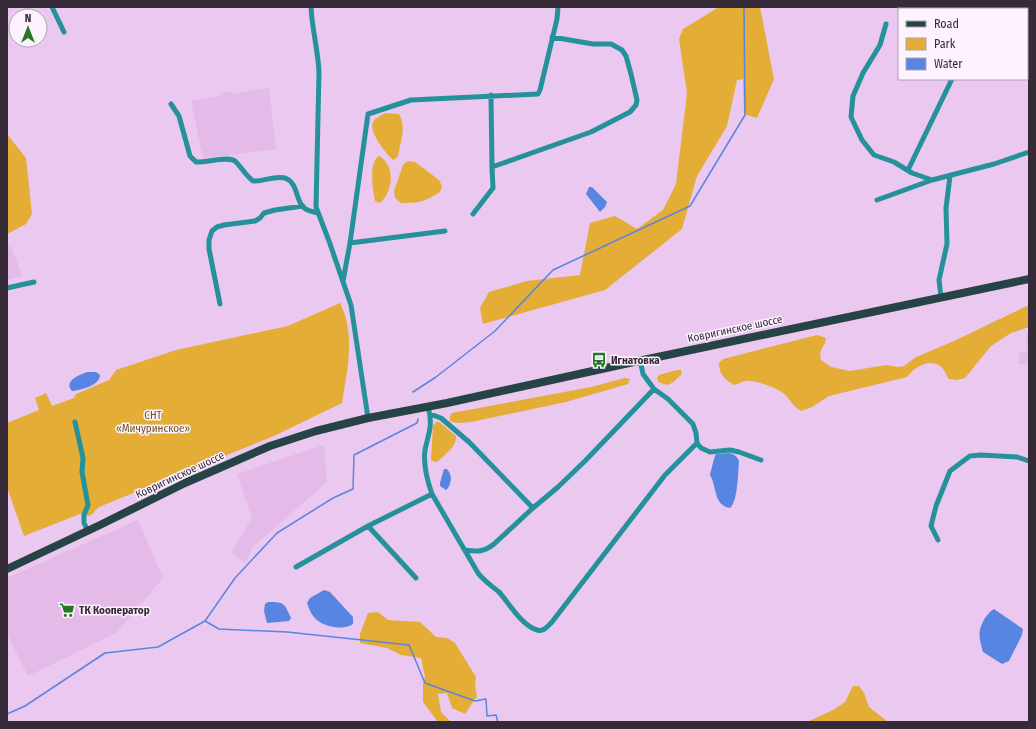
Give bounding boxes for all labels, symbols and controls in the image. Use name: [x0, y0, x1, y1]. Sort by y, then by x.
north arrow: [8, 8, 48, 48]
legend: [898, 8, 1028, 80]
text: N: [25, 12, 31, 25]
text: Road: [934, 17, 959, 31]
text: Park: [934, 37, 956, 51]
text: Water: [934, 57, 963, 71]
street label: Ковригинское шоссе: [686, 313, 784, 345]
bus stop icon: Игнатовка: [590, 351, 608, 369]
place label: Игнатовка: [611, 354, 660, 367]
park label: СНТ «Мичуринское»: [116, 409, 190, 435]
street label: Ковригинское шоссе: [134, 449, 226, 501]
supermarket icon: ТК Кооператор: [58, 601, 76, 619]
place label: ТК Кооператор: [79, 604, 150, 617]

